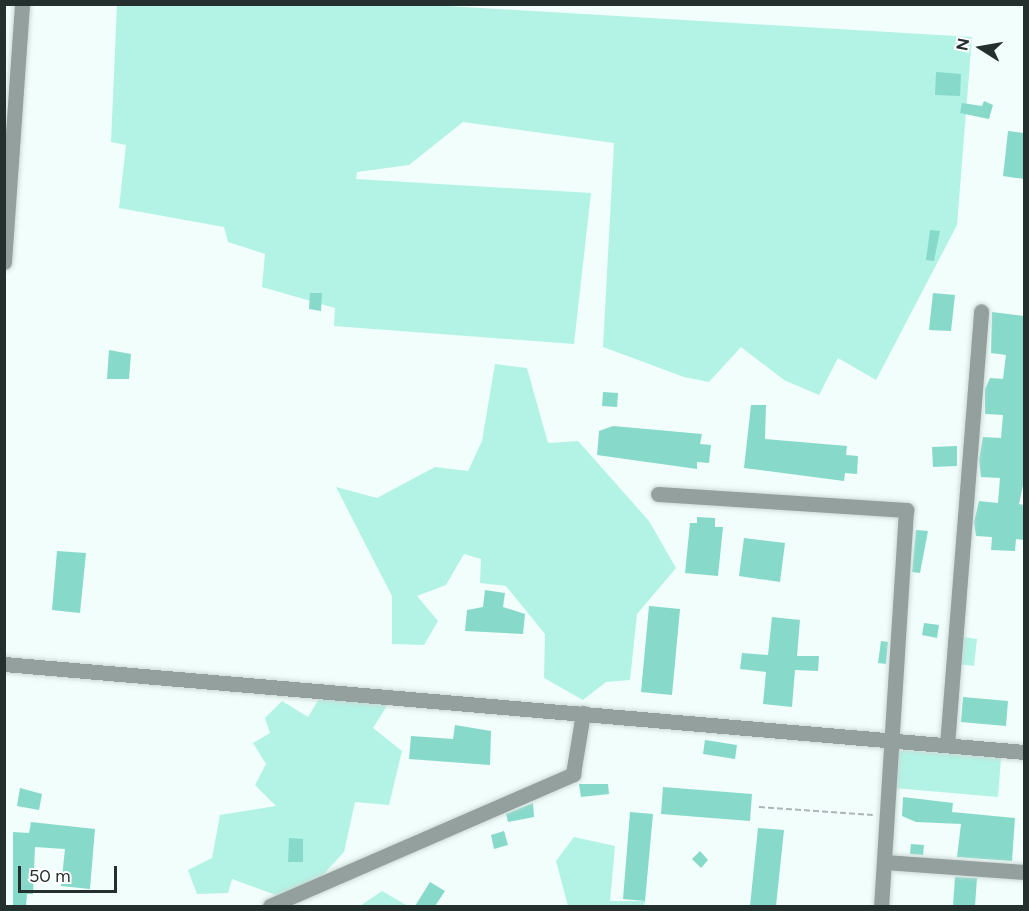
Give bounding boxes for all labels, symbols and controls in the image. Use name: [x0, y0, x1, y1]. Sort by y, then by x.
north arrow: [951, 18, 1011, 78]
text: N: [952, 37, 973, 52]
scale bar: [21, 854, 120, 892]
text: 50 m: [29, 865, 71, 887]

